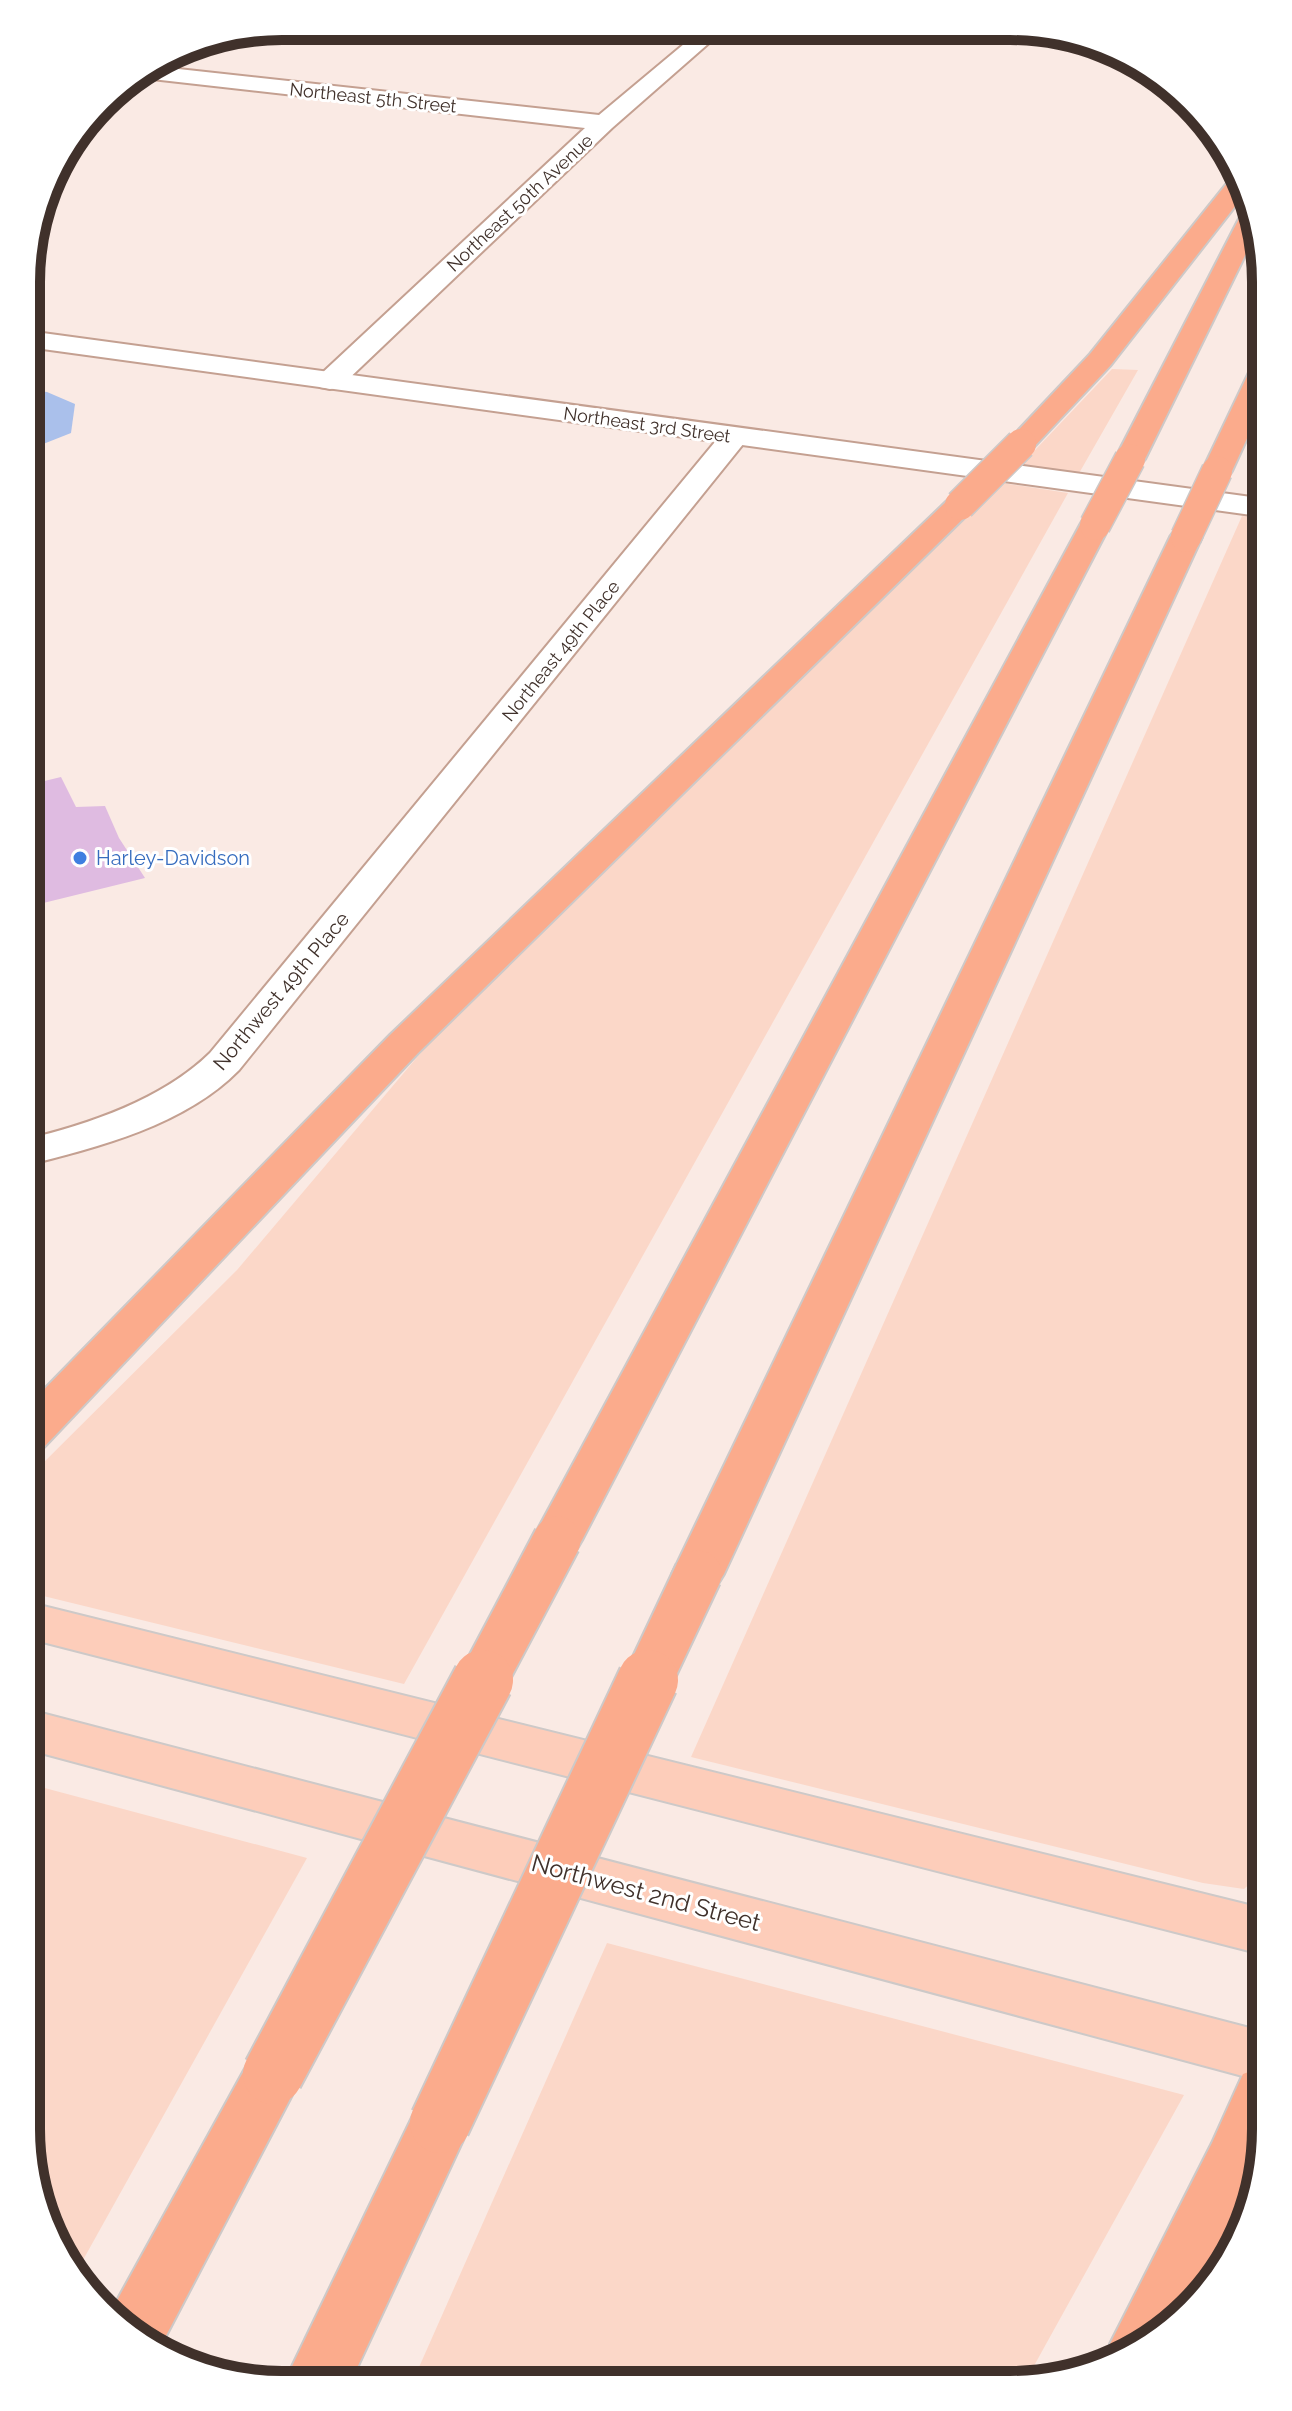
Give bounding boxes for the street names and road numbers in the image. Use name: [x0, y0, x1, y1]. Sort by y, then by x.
street label: Northeast 5th Street: [289, 78, 458, 117]
street label: Northeast 50th Avenue: [442, 129, 597, 276]
street label: Northeast 3rd Street: [562, 402, 732, 447]
street label: Northeast 49th Place: [497, 576, 624, 725]
street label: Northwest 49th Place: [208, 907, 354, 1075]
street label: Northwest 2nd Street: [529, 1848, 764, 1937]

